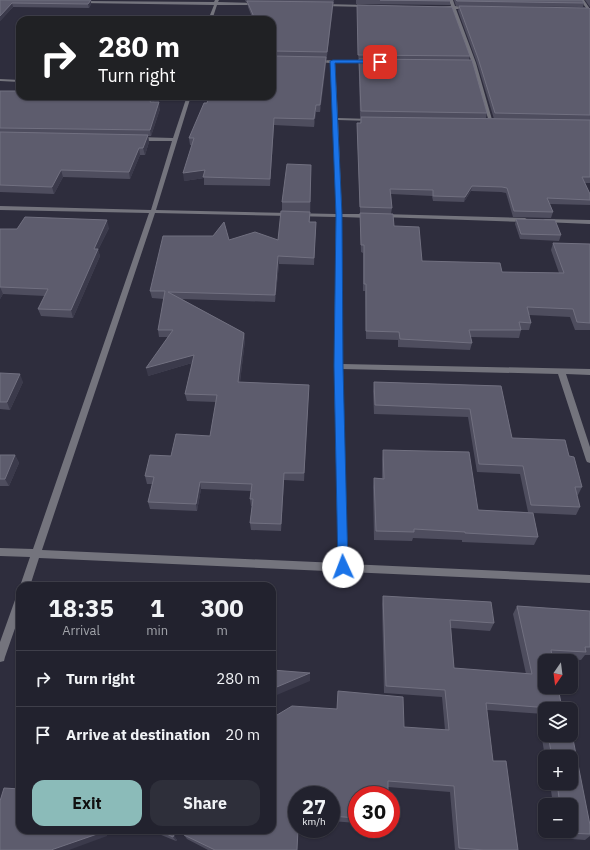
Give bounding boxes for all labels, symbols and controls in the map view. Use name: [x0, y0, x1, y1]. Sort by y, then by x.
text: 280 m: [98, 28, 180, 65]
icon: right: [32, 32, 84, 84]
pin: [363, 45, 397, 79]
icon: arrive: [369, 51, 391, 73]
text: Turn right: [98, 64, 176, 87]
position arrow: [322, 546, 364, 588]
text: 18:35: [48, 592, 114, 624]
text: 1: [150, 592, 164, 624]
text: 300: [200, 592, 244, 624]
text: Arrival: [62, 622, 100, 639]
text: min: [146, 622, 168, 639]
text: m: [216, 622, 228, 639]
north arrow: [538, 654, 578, 694]
map controls: [538, 654, 578, 838]
icon: right: [32, 668, 54, 690]
text: Turn right: [66, 669, 135, 688]
text: 280 m: [216, 669, 260, 688]
button: layers: [538, 702, 578, 742]
icon: arrive: [32, 724, 54, 746]
text: Arrive at destination: [66, 725, 210, 744]
text: 20 m: [225, 725, 260, 744]
button: +: [538, 750, 578, 790]
button: Exit: [32, 780, 142, 826]
button: Share: [150, 780, 260, 826]
speed limit sign: 30: [348, 786, 400, 838]
text: 27: [302, 793, 326, 820]
button: −: [538, 798, 578, 838]
text: km/h: [302, 815, 326, 828]

